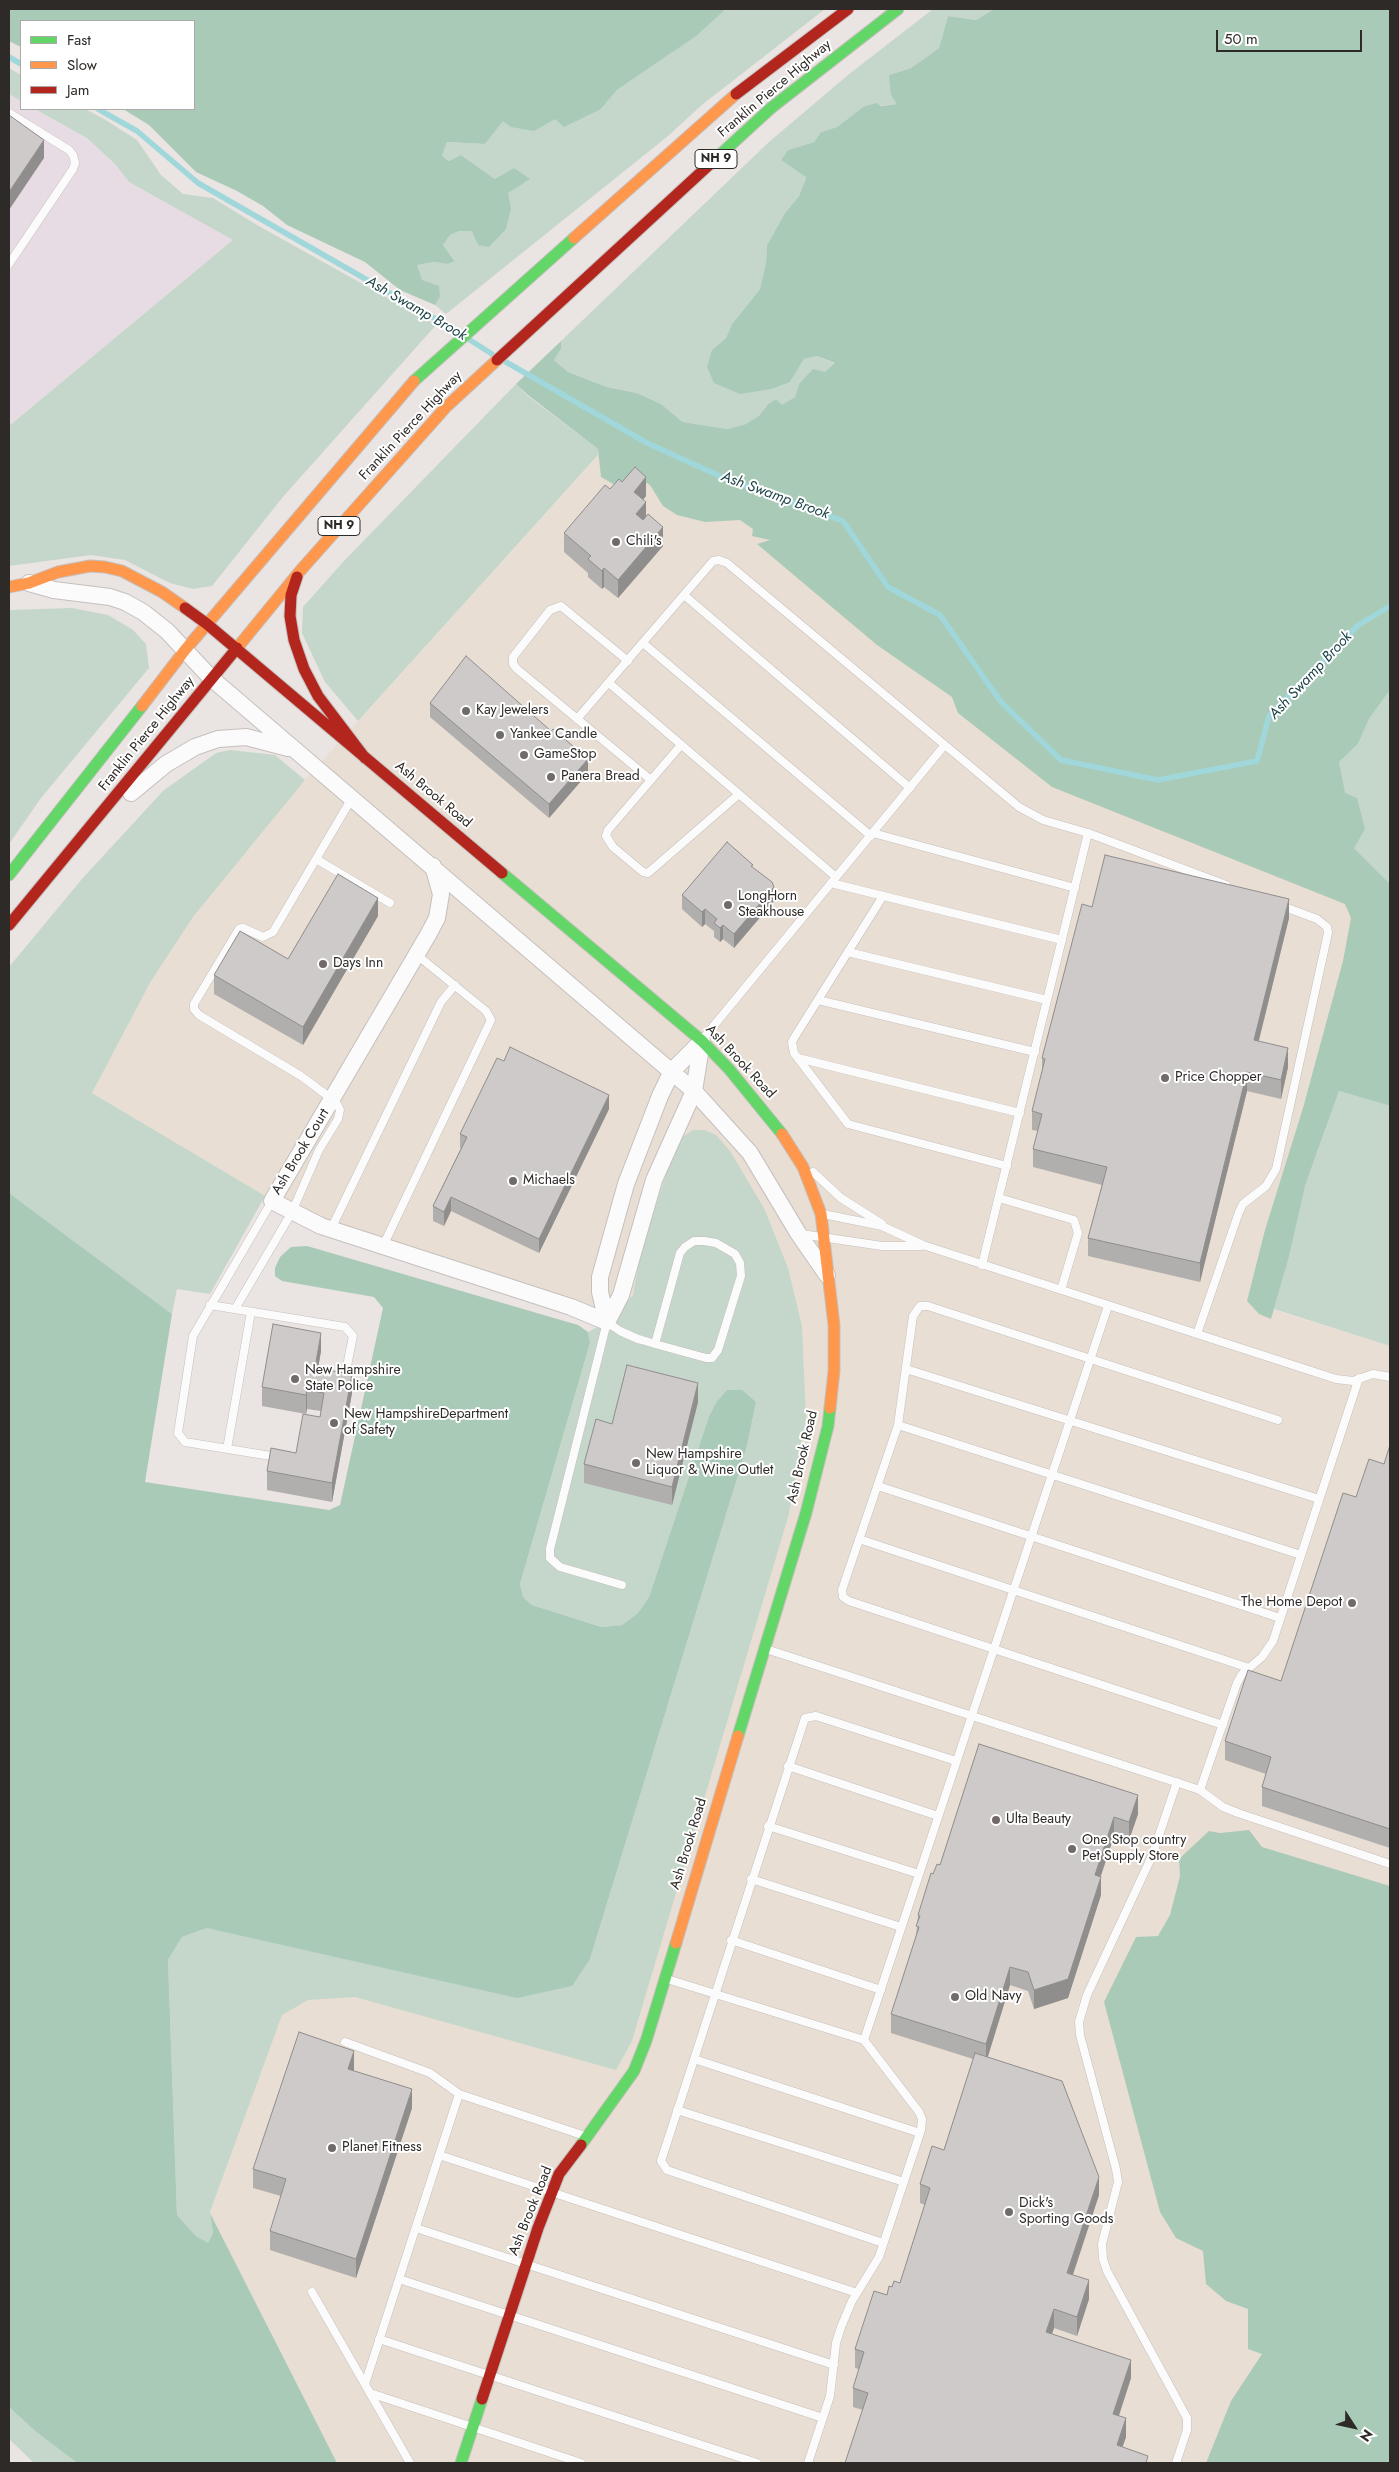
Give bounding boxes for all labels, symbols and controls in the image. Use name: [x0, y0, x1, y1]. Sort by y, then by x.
legend: [20, 20, 195, 110]
scale bar: [1219, 20, 1365, 52]
text: 50 m: [1224, 28, 1258, 50]
text: Fast: [67, 29, 91, 51]
street label: Franklin Pierce Highway: [715, 37, 835, 141]
text: Slow: [67, 54, 97, 76]
text: Jam: [67, 79, 90, 101]
road number: NH 9: [695, 150, 737, 168]
water label: Ash Swamp Brook: [363, 273, 469, 345]
street label: Franklin Pierce Highway: [356, 368, 466, 484]
water label: Ash Swamp Brook: [719, 468, 831, 524]
road number: NH 9: [318, 516, 360, 536]
place label: Chili's: [626, 534, 662, 550]
marker: Chili's: [610, 536, 622, 548]
water label: Ash Swamp Brook: [1266, 628, 1356, 724]
street label: Franklin Pierce Highway: [96, 673, 198, 795]
place label: Kay Jewelers: [476, 703, 549, 719]
marker: Kay Jewelers: [460, 705, 472, 717]
place label: Yankee Candle: [510, 727, 597, 743]
marker: Yankee Candle: [494, 729, 506, 741]
place label: GameStop: [534, 747, 596, 763]
marker: GameStop: [518, 749, 530, 761]
street label: Ash Brook Road: [391, 758, 475, 832]
place label: Panera Bread: [561, 769, 640, 785]
marker: Panera Bread: [545, 771, 557, 783]
place label: LongHorn Steakhouse: [738, 889, 804, 922]
marker: LongHorn Steakhouse: [722, 899, 734, 911]
place label: Days Inn: [333, 956, 383, 972]
marker: Days Inn: [317, 958, 329, 970]
street label: Ash Brook Road: [702, 1022, 778, 1102]
place label: Price Chopper: [1175, 1070, 1261, 1086]
marker: Price Chopper: [1159, 1072, 1171, 1084]
street label: Ash Brook Court: [269, 1106, 333, 1198]
place label: Michaels: [523, 1173, 575, 1189]
marker: Michaels: [507, 1175, 519, 1187]
place label: New Hampshire State Police: [305, 1363, 401, 1395]
marker: New Hampshire State Police: [289, 1373, 301, 1385]
place label: New HampshireDepartment of Safety: [344, 1407, 508, 1440]
street label: Ash Brook Road: [784, 1409, 822, 1505]
marker: New HampshireDepartment of Safety: [328, 1417, 340, 1429]
place label: New Hampshire Liquor & Wine Outlet: [646, 1447, 773, 1480]
marker: New Hampshire Liquor & Wine Outlet: [630, 1457, 642, 1469]
place label: The Home Depot: [1241, 1595, 1342, 1611]
marker: The Home Depot: [1346, 1597, 1358, 1609]
street label: Ash Brook Road: [667, 1796, 711, 1892]
place label: Ulta Beauty: [1006, 1812, 1071, 1828]
marker: Ulta Beauty: [990, 1814, 1002, 1826]
place label: One Stop country Pet Supply Store: [1082, 1833, 1186, 1865]
marker: One Stop country Pet Supply Store: [1066, 1843, 1078, 1855]
place label: Old Navy: [965, 1989, 1022, 2005]
marker: Old Navy: [949, 1991, 961, 2003]
place label: Planet Fitness: [342, 2140, 422, 2156]
marker: Planet Fitness: [326, 2142, 338, 2154]
street label: Ash Brook Road: [505, 2164, 557, 2258]
place label: Dick's Sporting Goods: [1019, 2196, 1113, 2228]
marker: Dick's Sporting Goods: [1003, 2206, 1015, 2218]
north arrow: [1329, 2402, 1379, 2452]
text: N: [1355, 2425, 1378, 2446]

